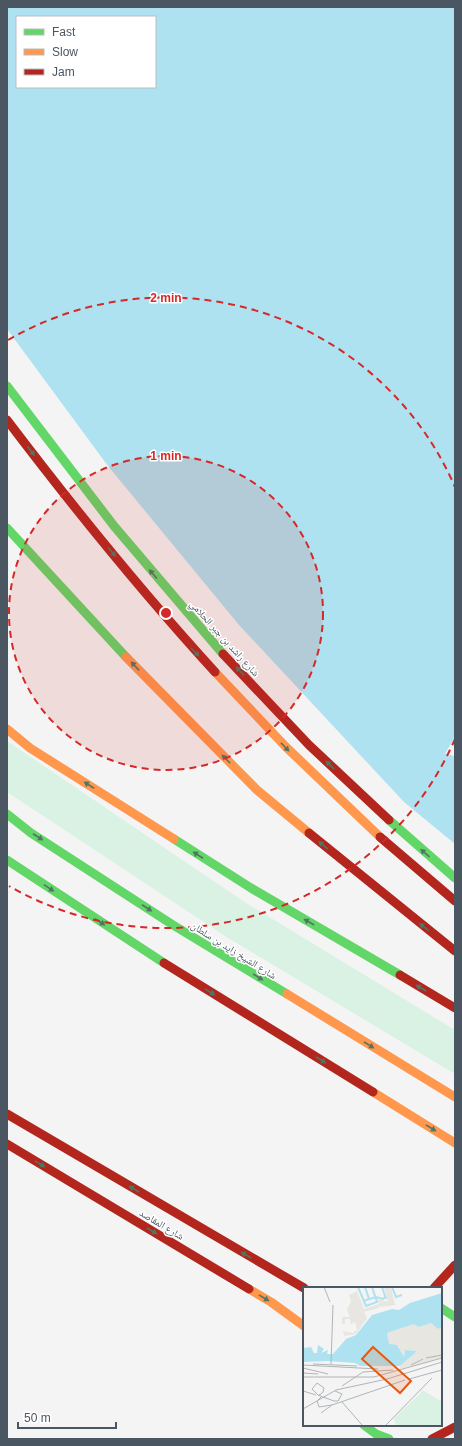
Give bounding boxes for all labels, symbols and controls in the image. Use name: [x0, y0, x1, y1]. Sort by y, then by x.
legend: [16, 16, 156, 88]
text: Fast: [52, 25, 76, 39]
text: Slow: [52, 45, 78, 59]
text: Jam: [52, 65, 75, 79]
text: 2 min: [150, 291, 182, 305]
one-way arrow: [26, 445, 35, 456]
text: 1 min: [150, 449, 182, 463]
one-way arrow: [107, 547, 116, 558]
one-way arrow: [149, 569, 158, 579]
street label: شارع راشد بن جبر الحلامي: [186, 598, 262, 681]
centre of rings: [159, 606, 173, 620]
one-way arrow: [190, 647, 200, 657]
one-way arrow: [130, 661, 139, 671]
one-way arrow: [235, 666, 244, 676]
one-way arrow: [280, 741, 289, 752]
one-way arrow: [221, 754, 231, 764]
one-way arrow: [325, 760, 335, 770]
one-way arrow: [83, 781, 94, 788]
one-way arrow: [33, 834, 44, 841]
one-way arrow: [318, 840, 329, 849]
one-way arrow: [420, 848, 431, 857]
one-way arrow: [193, 851, 203, 859]
one-way arrow: [43, 884, 54, 892]
one-way arrow: [142, 904, 153, 912]
one-way arrow: [95, 918, 105, 926]
one-way arrow: [303, 919, 315, 926]
street label: شارع الشيخ زايد بن سلطان: [189, 920, 279, 982]
one-way arrow: [419, 922, 430, 931]
one-way arrow: [253, 973, 263, 981]
one-way arrow: [415, 984, 427, 991]
one-way arrow: [204, 988, 216, 995]
one-way arrow: [364, 1041, 374, 1049]
one-way arrow: [316, 1056, 326, 1064]
one-way arrow: [426, 1124, 436, 1132]
one-way arrow: [34, 1161, 46, 1168]
one-way arrow: [128, 1185, 140, 1192]
street label: شارع المقاصد: [137, 1207, 186, 1243]
one-way arrow: [147, 1227, 157, 1235]
one-way arrow: [240, 1251, 252, 1258]
inset map: [303, 1287, 442, 1426]
one-way arrow: [258, 1294, 270, 1301]
scale bar: [18, 1404, 116, 1430]
text: 50 m: [24, 1411, 51, 1425]

